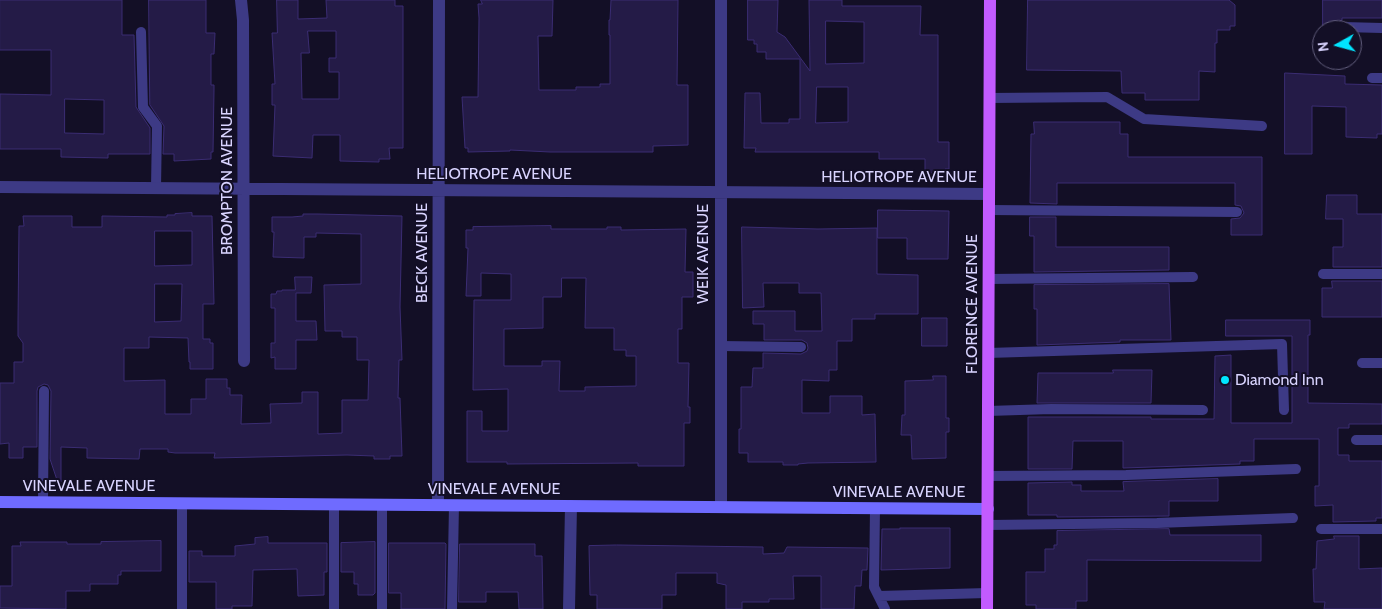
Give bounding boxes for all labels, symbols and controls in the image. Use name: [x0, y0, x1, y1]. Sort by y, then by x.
north arrow: [1312, 20, 1362, 70]
text: N: [1314, 41, 1333, 53]
street label: BROMPTON AVENUE: [217, 107, 237, 255]
street label: HELIOTROPE AVENUE: [416, 164, 572, 184]
street label: HELIOTROPE AVENUE: [821, 167, 977, 187]
street label: BECK AVENUE: [412, 203, 432, 303]
street label: WEIK AVENUE: [693, 204, 713, 304]
street label: FLORENCE AVENUE: [962, 234, 982, 374]
place label: Diamond Inn: [1235, 370, 1324, 390]
marker: Diamond Inn: [1219, 374, 1231, 386]
street label: VINEVALE AVENUE: [23, 476, 155, 496]
street label: VINEVALE AVENUE: [428, 479, 560, 499]
street label: VINEVALE AVENUE: [833, 482, 965, 502]

